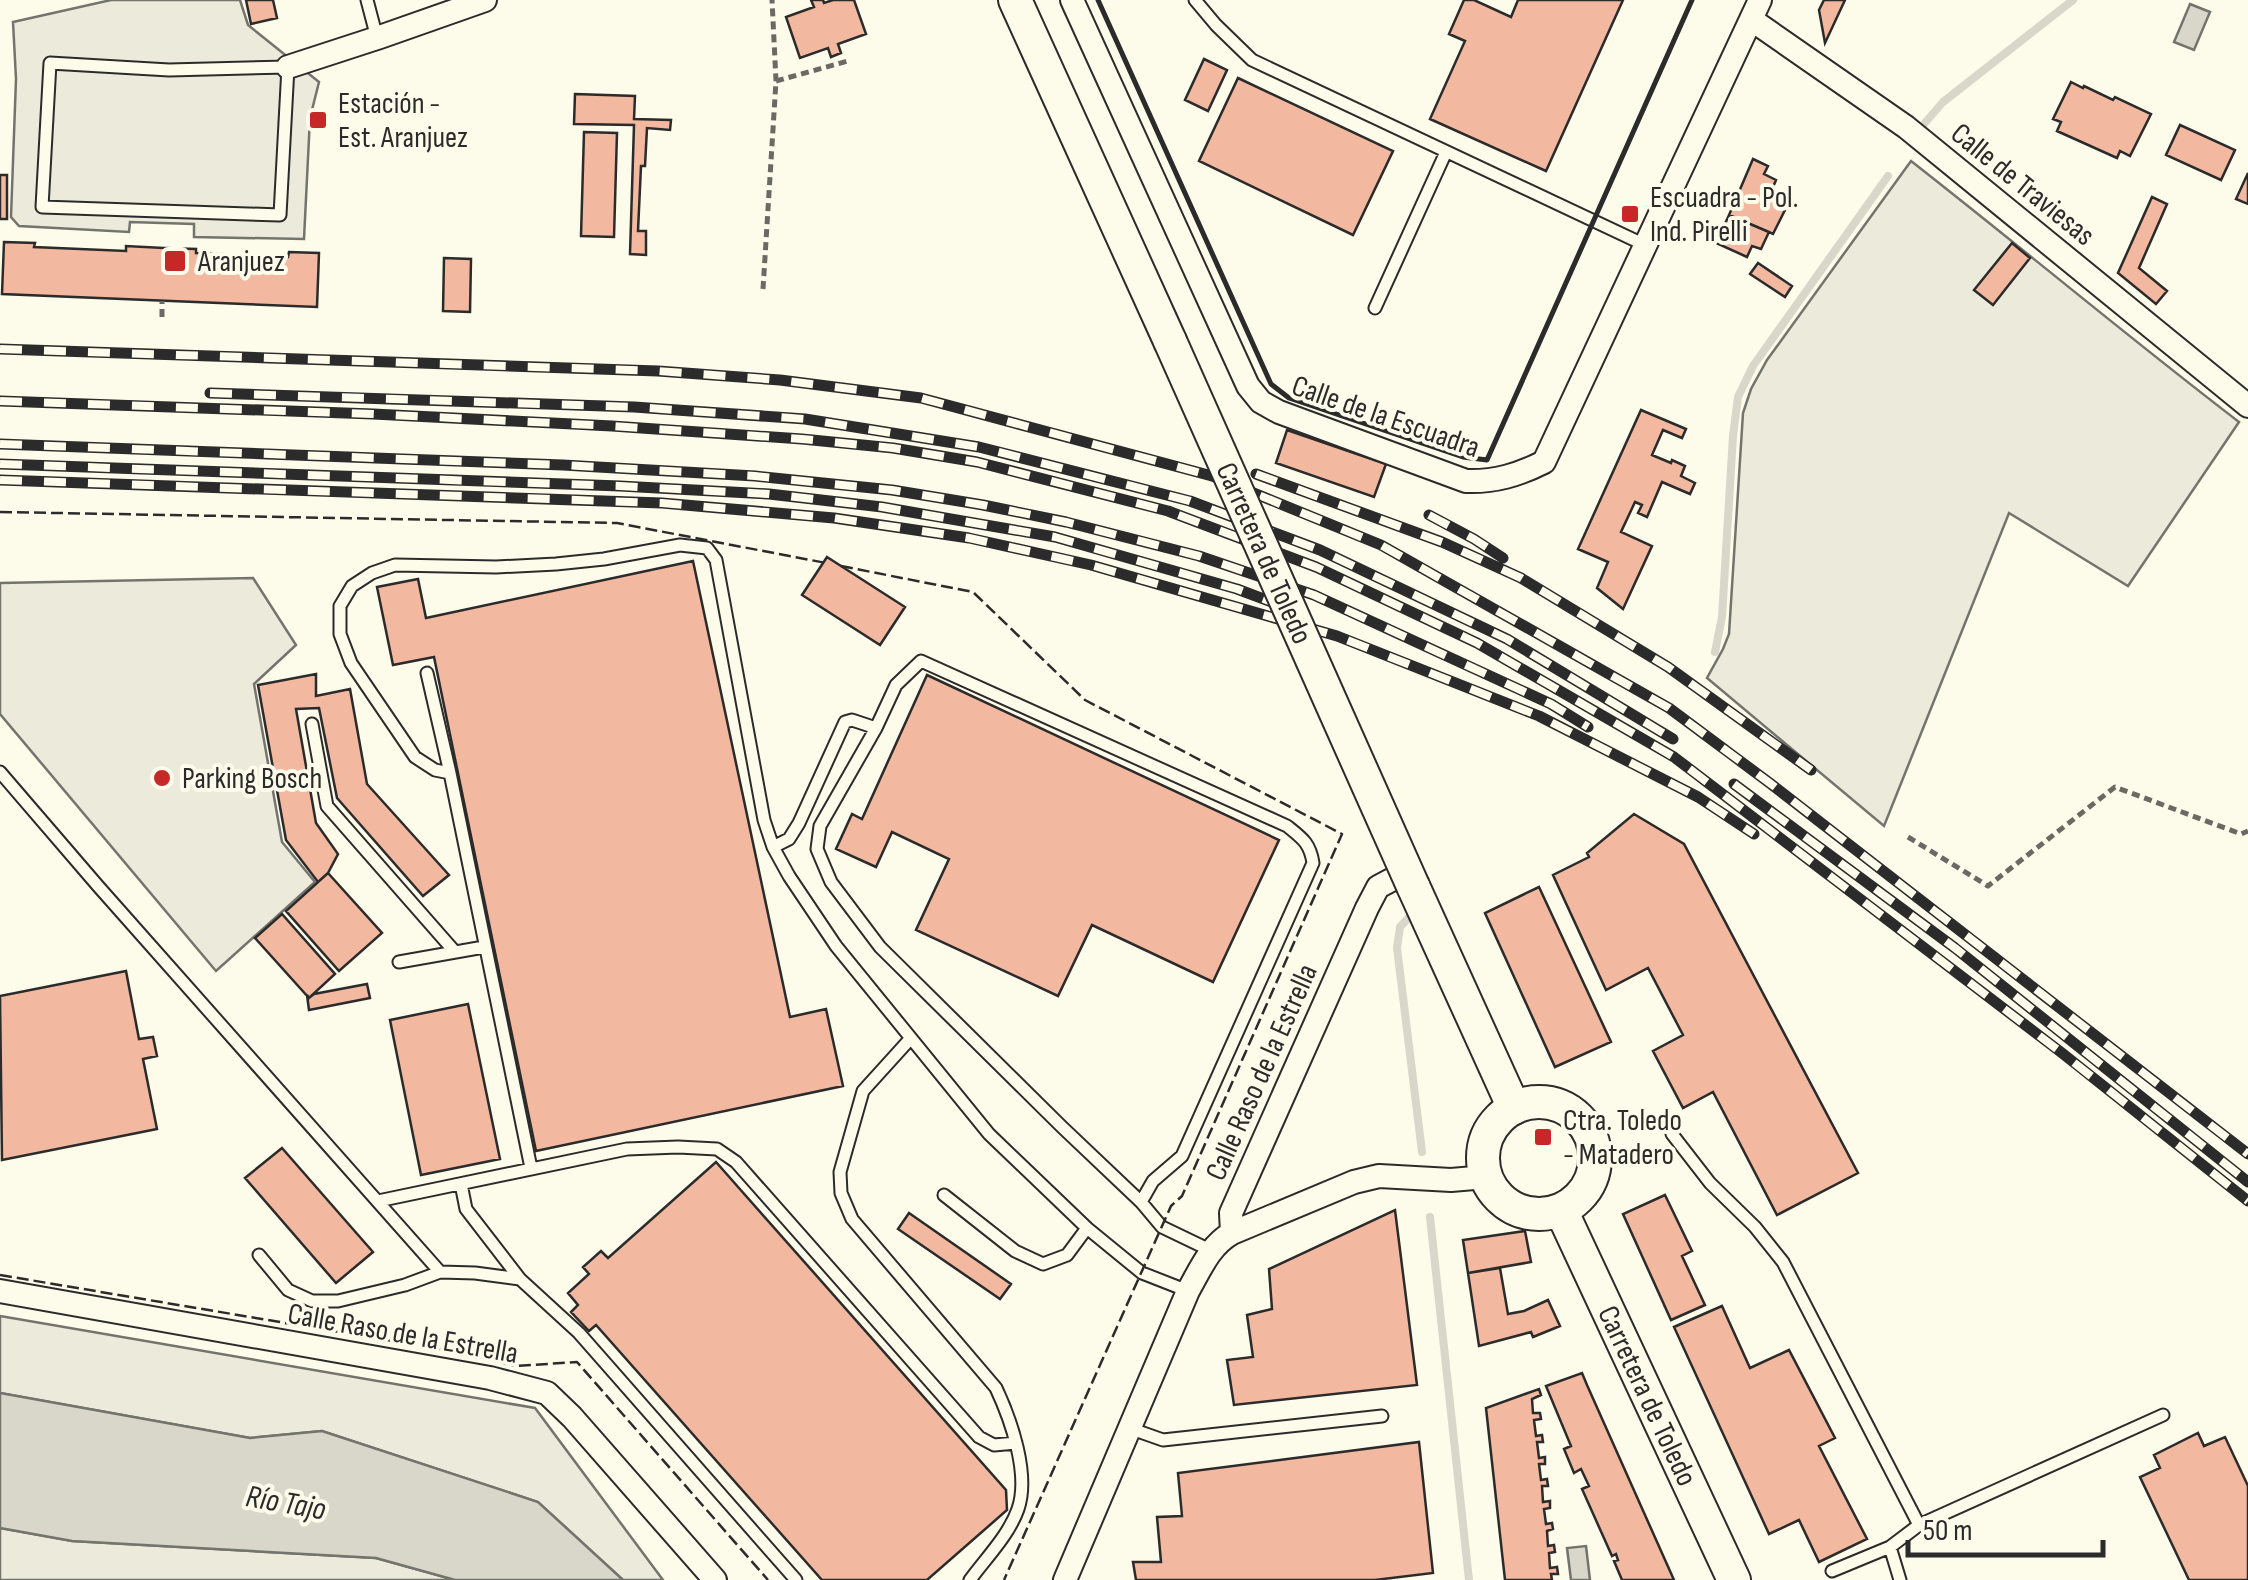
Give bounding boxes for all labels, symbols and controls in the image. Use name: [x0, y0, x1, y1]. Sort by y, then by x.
place label: Estación - Est. Aranjuez: [338, 86, 468, 156]
marker: Estación - Est. Aranjuez: [307, 109, 329, 131]
street label: Calle de Traviesas: [1943, 116, 2102, 254]
place label: Escuadra - Pol. Ind. Pirelli: [1650, 180, 1798, 250]
marker: Escuadra - Pol. Ind. Pirelli: [1619, 203, 1641, 225]
place label: Aranjuez: [197, 244, 285, 280]
marker: Aranjuez: [162, 248, 188, 274]
street label: Calle de la Escuadra: [1287, 368, 1484, 466]
street label: Carretera de Toledo: [1208, 457, 1320, 649]
place label: Parking Bosch: [182, 761, 322, 797]
marker: Parking Bosch: [151, 767, 173, 789]
street label: Calle Raso de la Estrella: [1198, 959, 1326, 1186]
place label: Ctra. Toledo - Matadero: [1563, 1103, 1682, 1173]
marker: Ctra. Toledo - Matadero: [1532, 1126, 1554, 1148]
street label: Calle Raso de la Estrella: [285, 1296, 521, 1372]
street label: Carretera de Toledo: [1589, 1300, 1704, 1492]
water label: Río Tajo: [243, 1477, 329, 1530]
scale bar: [1908, 1495, 2103, 1557]
text: 50 m: [1923, 1513, 1972, 1549]

